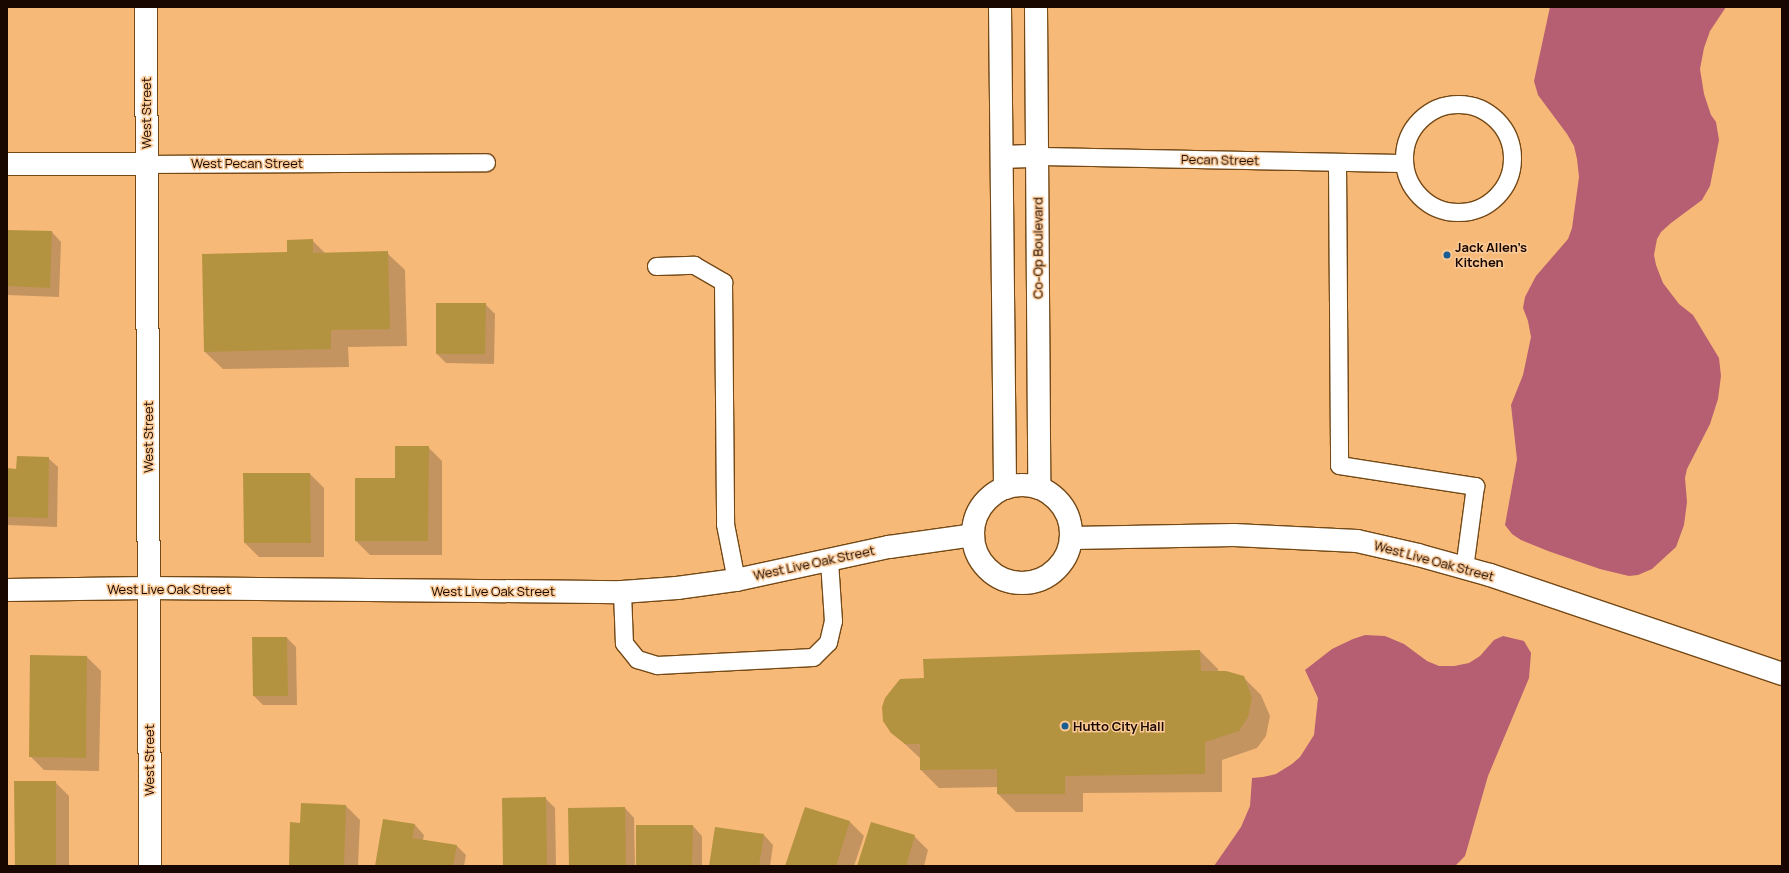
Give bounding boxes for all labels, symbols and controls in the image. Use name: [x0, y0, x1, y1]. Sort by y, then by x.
street label: West Street: [138, 77, 154, 149]
street label: Pecan Street: [1181, 152, 1259, 168]
street label: West Pecan Street: [191, 155, 303, 171]
street label: Co-Op Boulevard: [1030, 197, 1046, 299]
place label: Jack Allen’s Kitchen: [1455, 240, 1527, 271]
marker: Jack Allen’s Kitchen: [1442, 250, 1452, 260]
street label: West Street: [140, 401, 156, 473]
street label: West Live Oak Street: [1372, 537, 1496, 585]
street label: West Live Oak Street: [752, 543, 876, 583]
street label: West Live Oak Street: [107, 581, 231, 597]
street label: West Live Oak Street: [431, 583, 555, 599]
place label: Hutto City Hall: [1073, 718, 1164, 734]
marker: Hutto City Hall: [1060, 721, 1070, 731]
street label: West Street: [141, 724, 157, 796]

